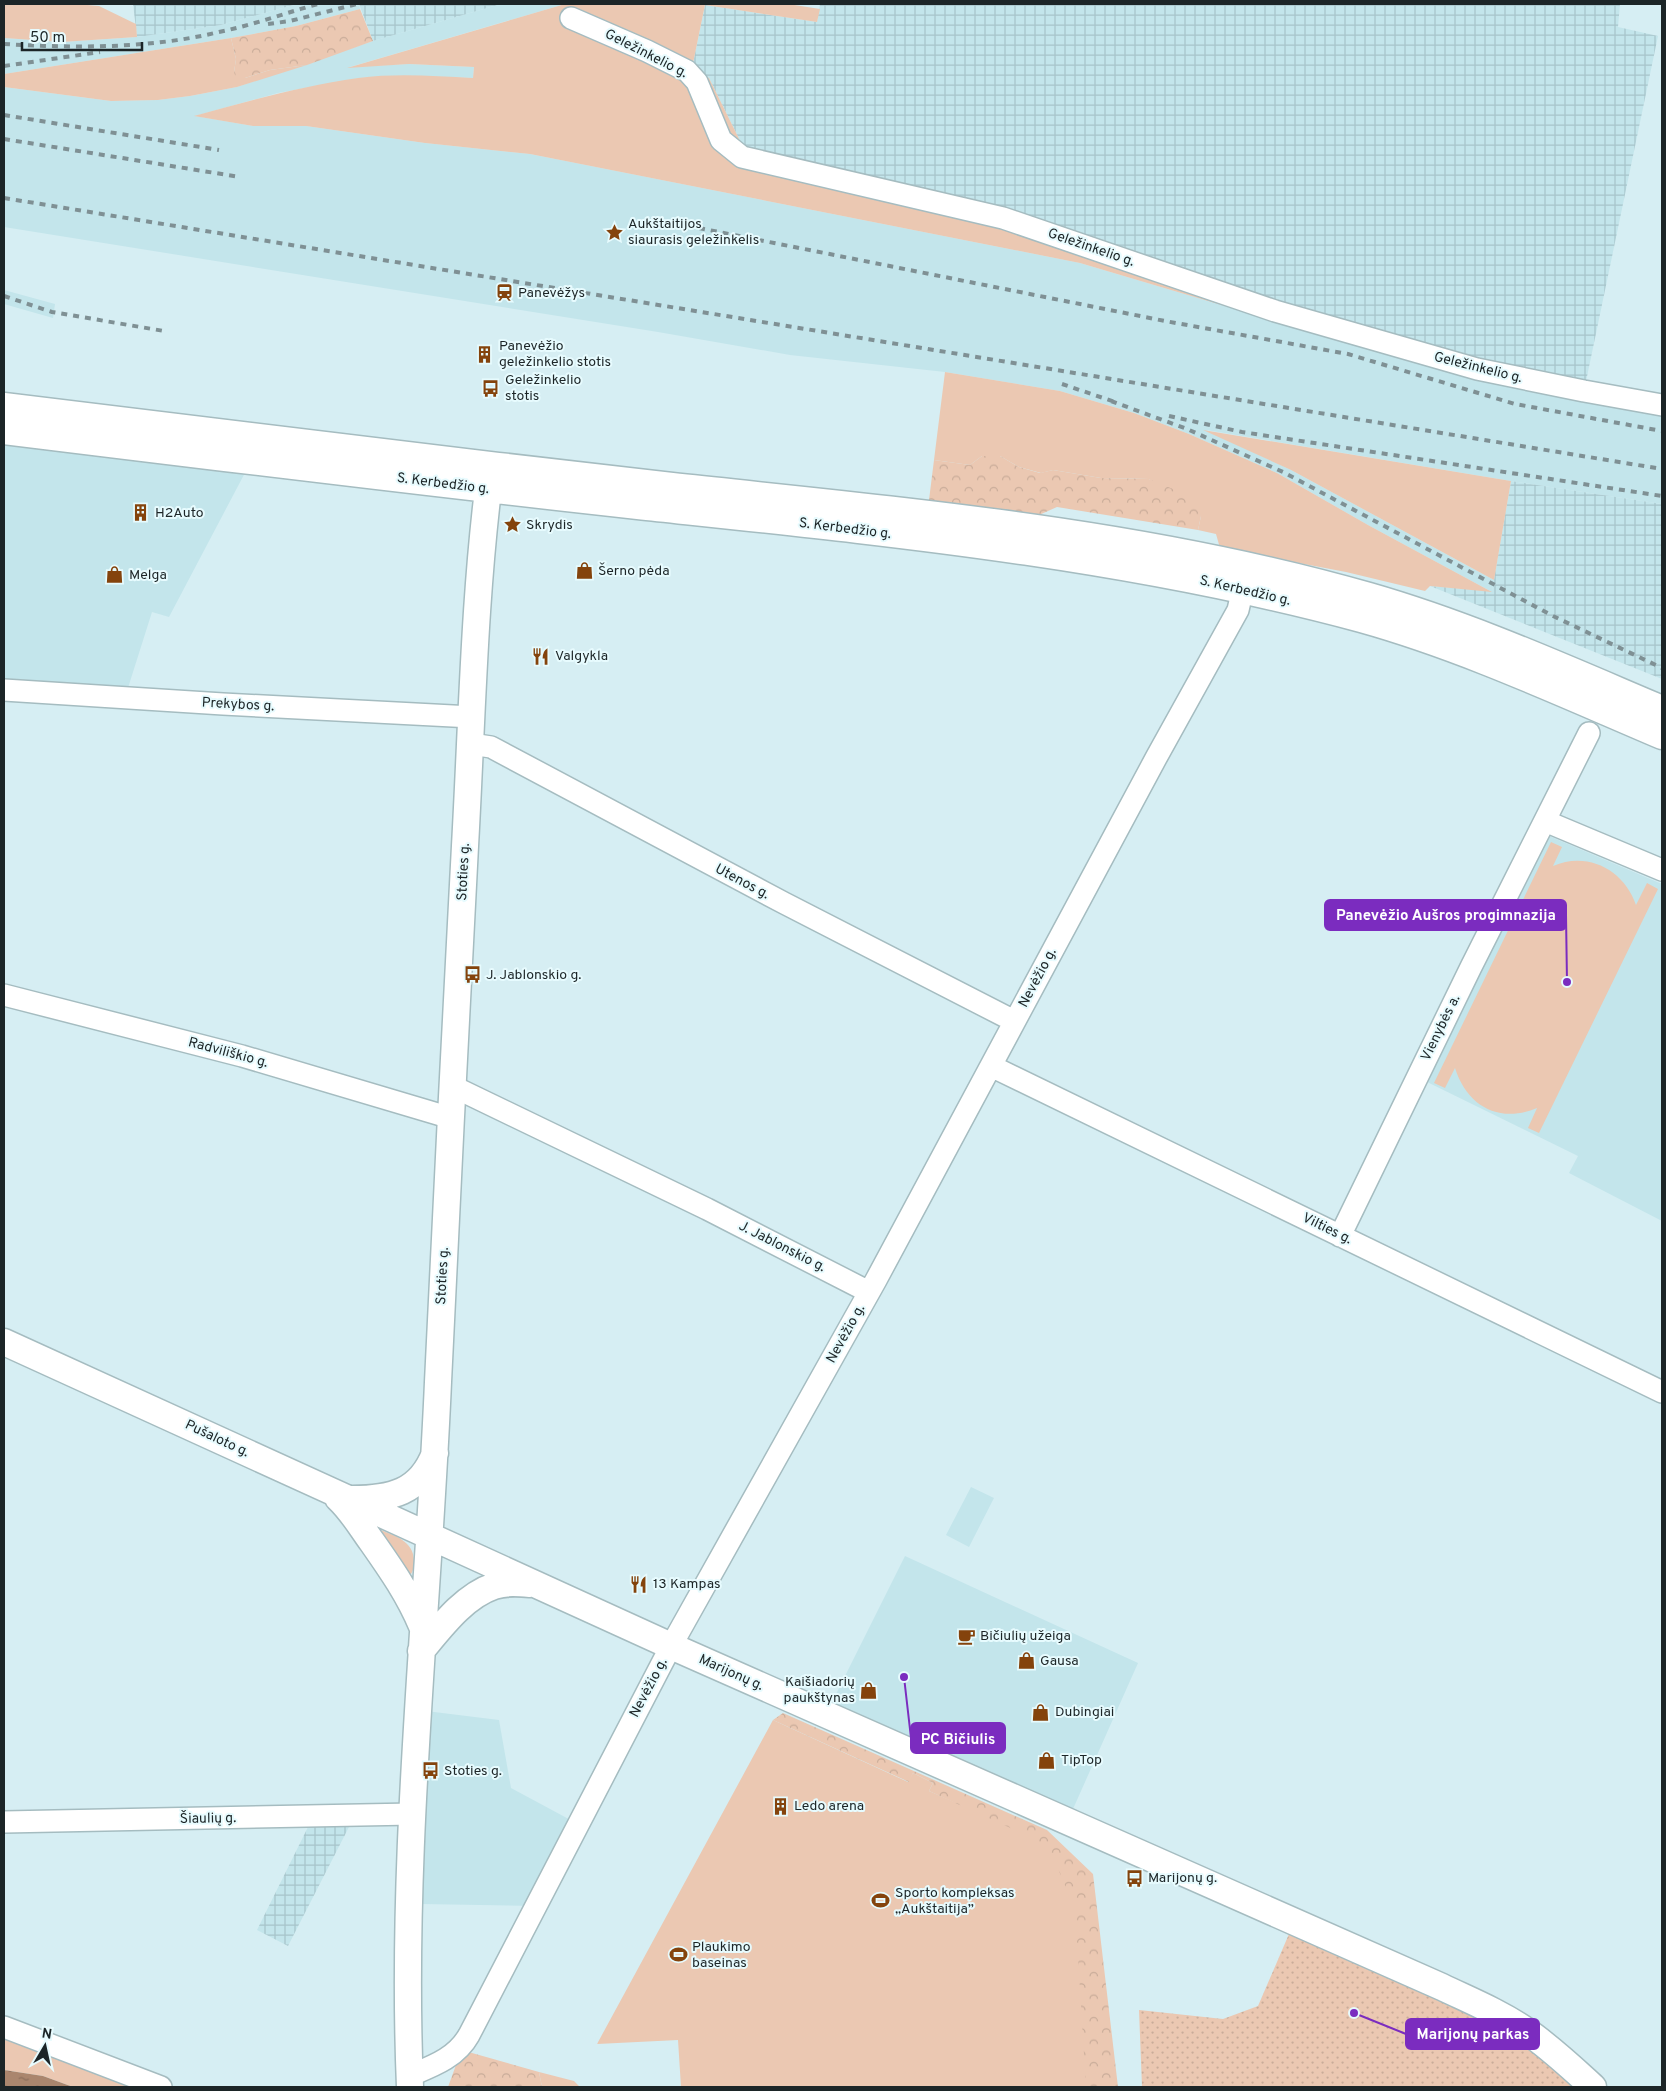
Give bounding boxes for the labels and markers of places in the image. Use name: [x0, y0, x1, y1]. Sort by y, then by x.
place label: Aukštaitijos siaurasis geležinkelis: [628, 216, 759, 249]
place icon: Aukštaitijos siaurasis geležinkelis: [604, 222, 624, 242]
station icon: Panevėžys: [494, 283, 514, 303]
place label: Panevėžys: [518, 285, 585, 302]
place label: Panevėžio geležinkelio stotis: [499, 338, 611, 371]
building icon: Panevėžio geležinkelio stotis: [475, 344, 495, 364]
place label: Geležinkelio stotis: [505, 372, 582, 405]
bus stop icon: Geležinkelio stotis: [481, 378, 501, 398]
building icon: H2Auto: [131, 503, 151, 523]
place label: H2Auto: [155, 505, 204, 522]
place icon: Skrydis: [502, 515, 522, 535]
place label: Skrydis: [526, 517, 573, 534]
shop icon: Šerno pėda: [574, 561, 594, 581]
place label: Šerno pėda: [598, 562, 670, 580]
shop icon: Melga: [105, 565, 125, 585]
place label: Melga: [129, 567, 167, 584]
restaurant icon: Valgykla: [531, 646, 551, 666]
place label: Valgykla: [555, 648, 608, 665]
callout: Panevėžio Aušros progimnazija: [1325, 900, 1566, 930]
bus stop icon: J. Jablonskio g.: [462, 965, 482, 985]
place label: J. Jablonskio g.: [486, 967, 581, 984]
restaurant icon: 13 Kampas: [629, 1574, 649, 1594]
place label: 13 Kampas: [653, 1576, 721, 1593]
cafe icon: Bičiulių užeiga: [956, 1626, 976, 1646]
place label: Bičiulių užeiga: [980, 1628, 1071, 1645]
shop icon: Gausa: [1016, 1651, 1036, 1671]
place label: Gausa: [1040, 1653, 1079, 1670]
place label: Kaišiadorių paukštynas: [784, 1674, 855, 1707]
shop icon: Kaišiadorių paukštynas: [859, 1680, 879, 1700]
shop icon: Dubingiai: [1031, 1702, 1051, 1722]
place label: Dubingiai: [1055, 1704, 1114, 1721]
callout: PC Bičiulis: [911, 1723, 1005, 1753]
shop icon: TipTop: [1037, 1750, 1057, 1770]
place label: TipTop: [1061, 1752, 1102, 1769]
bus stop icon: Stoties g.: [420, 1761, 440, 1781]
place label: Stoties g.: [444, 1763, 502, 1780]
building icon: Ledo arena: [770, 1796, 790, 1816]
place label: Ledo arena: [794, 1798, 864, 1815]
bus stop icon: Marijonų g.: [1124, 1868, 1144, 1888]
place label: Marijonų g.: [1148, 1870, 1217, 1887]
place label: Sporto kompleksas „Aukštaitija”: [895, 1885, 1015, 1918]
sports icon: Sporto kompleksas „Aukštaitija”: [871, 1891, 891, 1911]
place label: Plaukimo baseinas: [692, 1939, 751, 1972]
sports icon: Plaukimo baseinas: [668, 1945, 688, 1965]
callout: Marijonų parkas: [1406, 2019, 1539, 2049]

